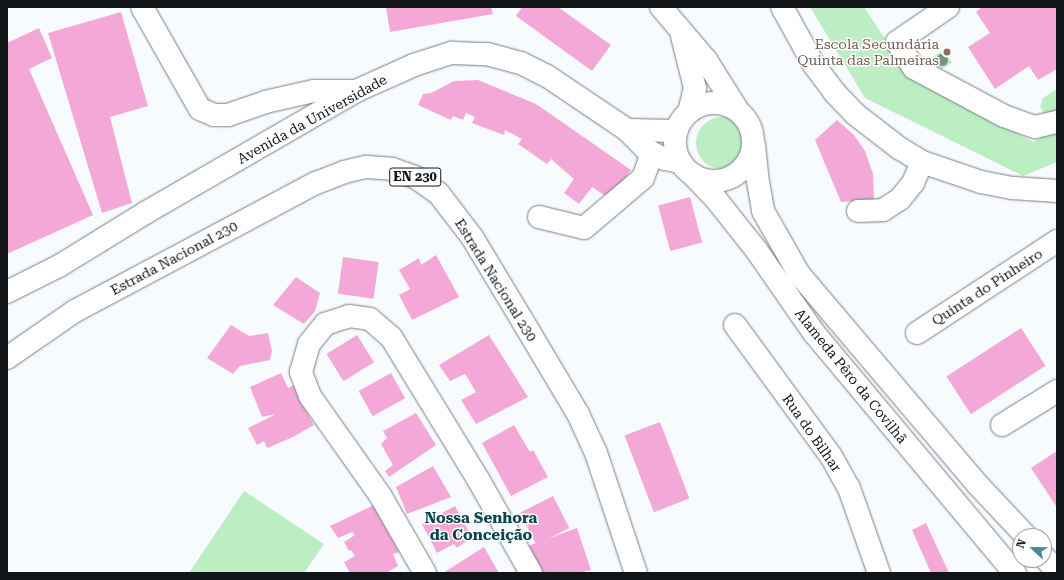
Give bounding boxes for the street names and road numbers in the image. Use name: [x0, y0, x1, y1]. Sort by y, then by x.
street label: Avenida da Universidade: [234, 71, 390, 167]
road number: EN 230: [389, 166, 441, 188]
street label: Estrada Nacional 230: [451, 216, 541, 344]
street label: Estrada Nacional 230: [108, 217, 240, 299]
street label: Quinta do Pinheiro: [929, 245, 1045, 329]
street label: Alameda Pêro da Covilhã: [791, 305, 911, 447]
street label: Rua do Bilhar: [779, 391, 845, 475]

